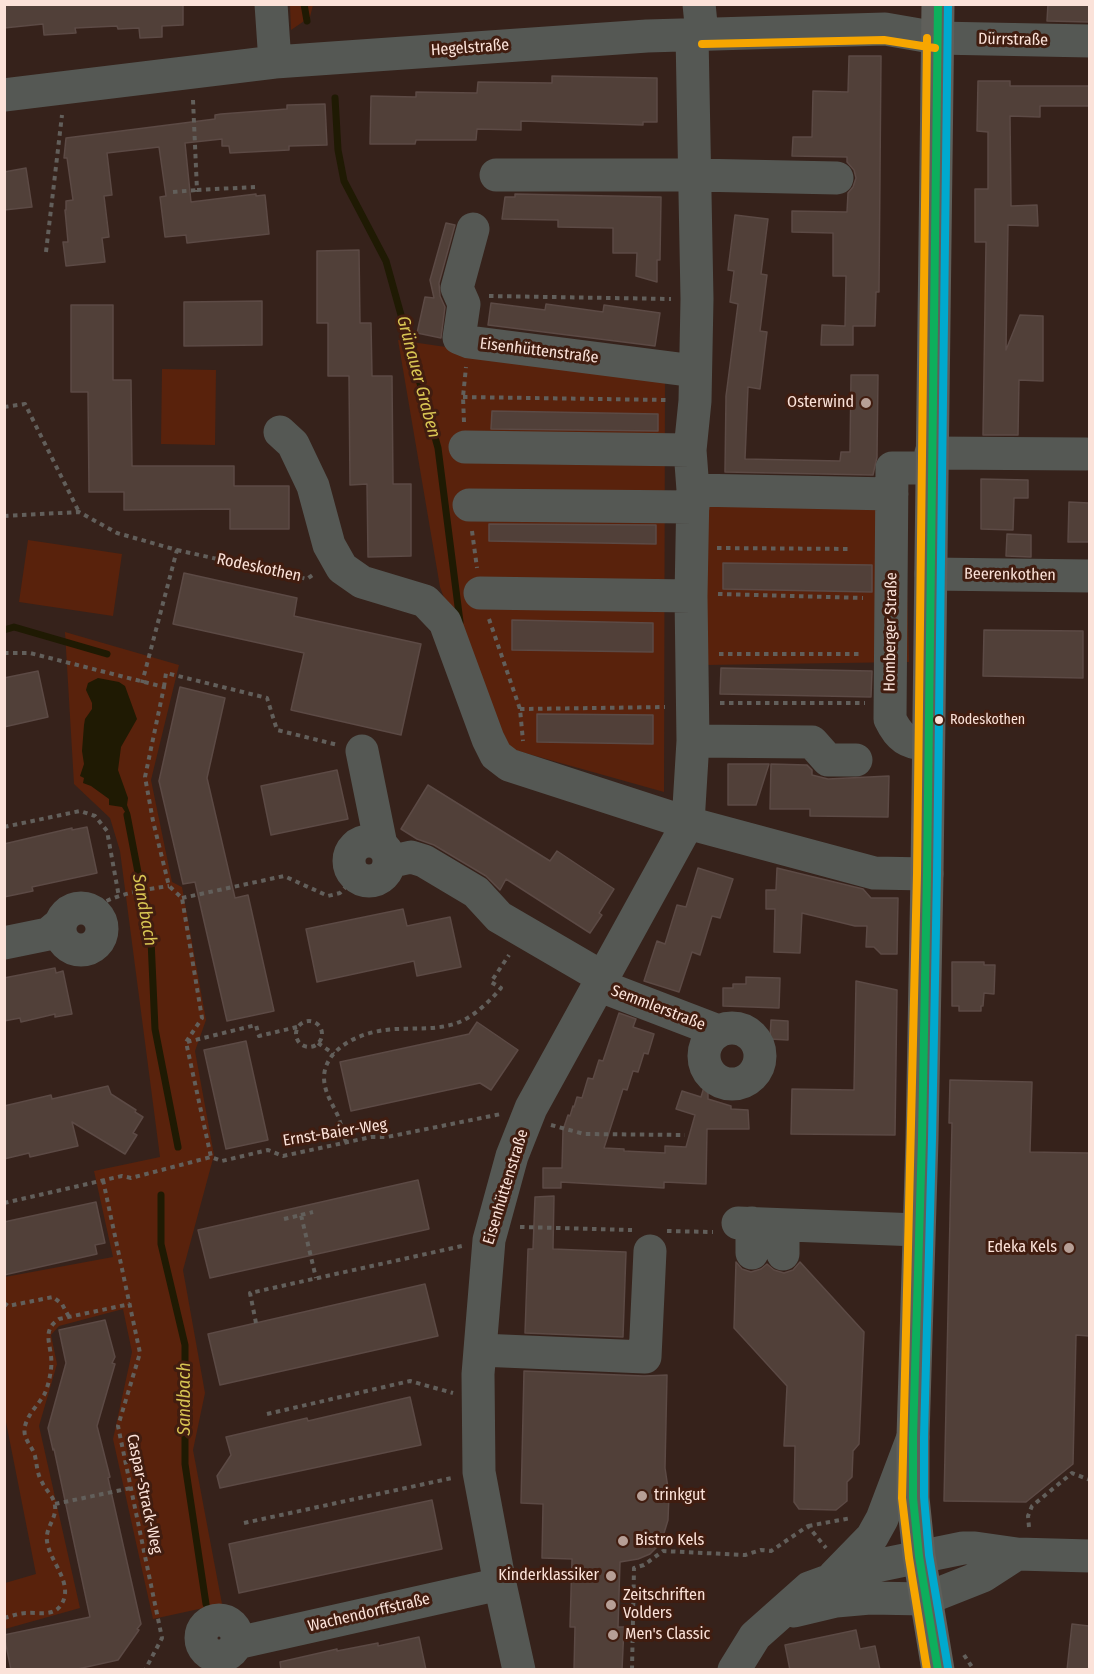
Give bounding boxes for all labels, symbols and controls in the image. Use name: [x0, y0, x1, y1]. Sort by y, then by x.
street label: Dürrstraße: [978, 30, 1048, 50]
street label: Hegelstraße: [430, 36, 510, 60]
water label: Grünauer Graben: [391, 314, 445, 440]
street label: Eisenhüttenstraße: [479, 334, 599, 368]
place label: Osterwind: [787, 393, 854, 413]
marker: Osterwind: [859, 396, 873, 410]
street label: Rodeskothen: [215, 550, 303, 586]
street label: Beerenkothen: [964, 565, 1056, 585]
street label: Homberger Straße: [880, 572, 902, 692]
place label: Rodeskothen: [950, 712, 1025, 728]
marker: Rodeskothen: [933, 714, 945, 726]
water label: Sandbach: [127, 872, 161, 948]
street label: Semmlerstraße: [608, 981, 708, 1035]
street label: Ernst-Baier-Weg: [281, 1115, 389, 1151]
street label: Eisenhüttenstraße: [479, 1127, 533, 1247]
place label: Edeka Kels: [987, 1238, 1057, 1258]
marker: Edeka Kels: [1062, 1241, 1076, 1255]
water label: Sandbach: [174, 1362, 196, 1436]
street label: Caspar-Strack-Weg: [122, 1432, 166, 1556]
place label: trinkgut: [654, 1486, 706, 1506]
marker: trinkgut: [635, 1489, 649, 1503]
place label: Bistro Kels: [635, 1531, 704, 1551]
marker: Bistro Kels: [616, 1534, 630, 1548]
place label: Kinderklassiker: [498, 1566, 599, 1586]
marker: Kinderklassiker: [604, 1569, 618, 1583]
place label: Zeitschriften Volders: [623, 1586, 705, 1624]
street label: Wachendorffstraße: [306, 1590, 432, 1636]
marker: Zeitschriften Volders: [604, 1598, 618, 1612]
place label: Men's Classic: [625, 1625, 710, 1645]
marker: Men's Classic: [606, 1628, 620, 1642]

